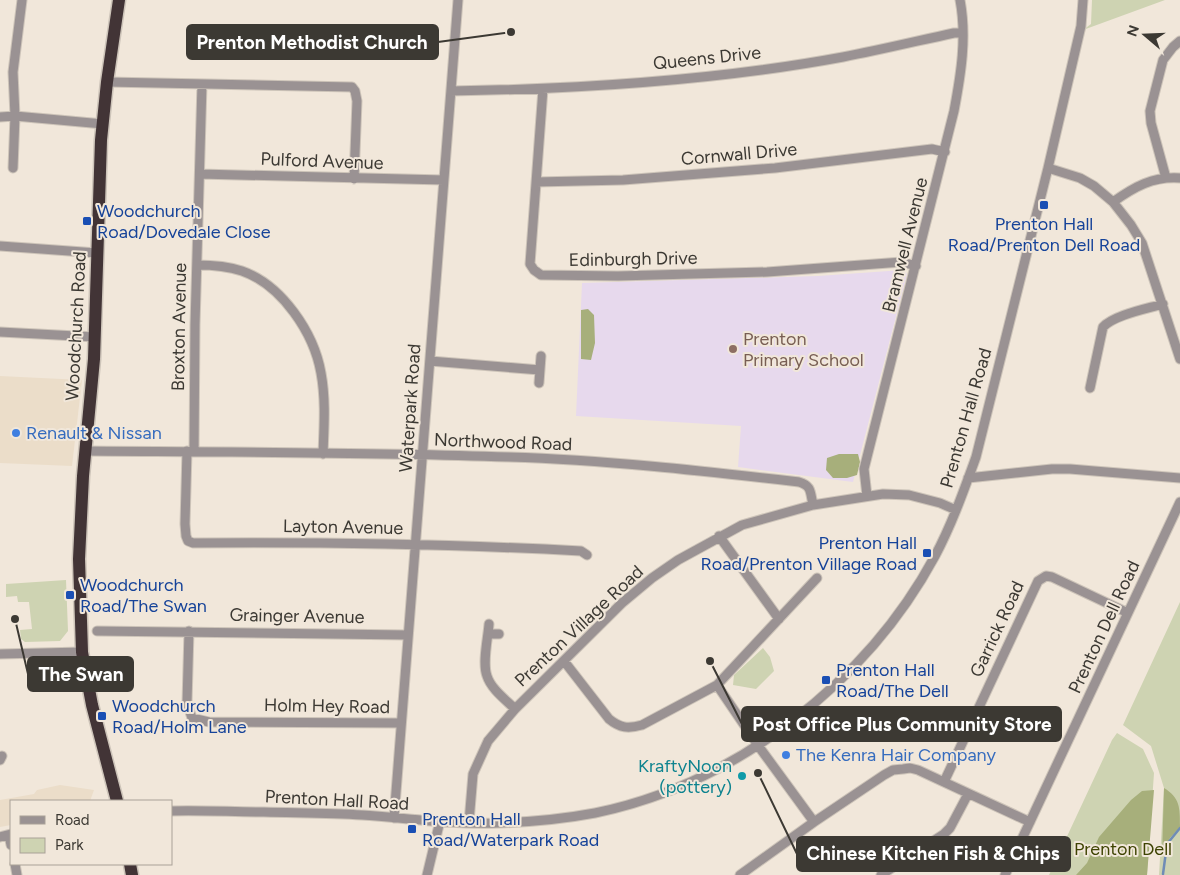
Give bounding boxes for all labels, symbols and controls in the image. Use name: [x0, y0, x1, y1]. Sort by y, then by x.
north arrow: [1120, 10, 1170, 60]
text: N: [1123, 23, 1143, 39]
callout: Prenton Methodist Church: [187, 25, 438, 59]
text: Prenton Methodist Church: [196, 31, 428, 54]
street label: Queens Drive: [652, 41, 762, 75]
street label: Cornwall Drive: [680, 138, 798, 170]
street label: Pulford Avenue: [260, 148, 384, 174]
street label: Bramwell Avenue: [878, 175, 932, 315]
marker: Prenton Hall Road/Prenton Dell Road: [1038, 199, 1050, 211]
place label: Woodchurch Road/Dovedale Close: [97, 200, 271, 243]
place label: Prenton Hall Road/Prenton Dell Road: [948, 213, 1140, 256]
marker: Woodchurch Road/Dovedale Close: [81, 215, 93, 227]
street label: Edinburgh Drive: [568, 247, 698, 271]
street label: Woodchurch Road: [61, 251, 91, 401]
street label: Broxton Avenue: [167, 262, 191, 391]
place label: Prenton Primary School: [743, 328, 864, 371]
street label: Waterpark Road: [395, 343, 425, 473]
marker: Prenton Primary School: [727, 343, 739, 355]
street label: Prenton Hall Road: [936, 346, 996, 490]
place label: Renault & Nissan: [26, 422, 162, 444]
marker: Renault & Nissan: [10, 427, 22, 439]
street label: Northwood Road: [433, 429, 573, 455]
street label: Layton Avenue: [283, 515, 404, 539]
place label: Prenton Hall Road/Prenton Village Road: [701, 532, 917, 575]
marker: Prenton Hall Road/Prenton Village Road: [921, 547, 933, 559]
street label: Prenton Dell Road: [1064, 557, 1144, 697]
street label: Prenton Village Road: [510, 561, 648, 691]
place label: Woodchurch Road/The Swan: [80, 574, 207, 617]
street label: Garrick Road: [965, 577, 1029, 681]
marker: Woodchurch Road/The Swan: [64, 589, 76, 601]
street label: Grainger Avenue: [229, 604, 365, 628]
callout: The Swan: [28, 657, 133, 691]
place label: Prenton Hall Road/The Dell: [836, 659, 949, 702]
text: The Swan: [39, 663, 124, 686]
marker: Prenton Hall Road/The Dell: [820, 674, 832, 686]
street label: Holm Hey Road: [264, 694, 390, 718]
place label: Woodchurch Road/Holm Lane: [112, 695, 247, 738]
callout: Post Office Plus Community Store: [742, 707, 1061, 741]
marker: Woodchurch Road/Holm Lane: [96, 710, 108, 722]
text: Post Office Plus Community Store: [752, 713, 1052, 736]
place label: The Kenra Hair Company: [796, 744, 997, 766]
marker: The Kenra Hair Company: [780, 749, 792, 761]
place label: KraftyNoon (pottery): [638, 755, 732, 798]
marker: KraftyNoon (pottery): [736, 770, 748, 782]
street label: Prenton Hall Road: [264, 785, 410, 815]
legend: [10, 800, 172, 865]
place label: Prenton Hall Road/Waterpark Road: [422, 808, 599, 851]
text: Road: [55, 811, 90, 829]
marker: Prenton Hall Road/Waterpark Road: [406, 823, 418, 835]
text: Park: [55, 836, 84, 854]
callout: Chinese Kitchen Fish & Chips: [797, 837, 1070, 871]
park label: Prenton Dell: [1074, 838, 1172, 860]
text: Chinese Kitchen Fish & Chips: [806, 842, 1060, 865]

